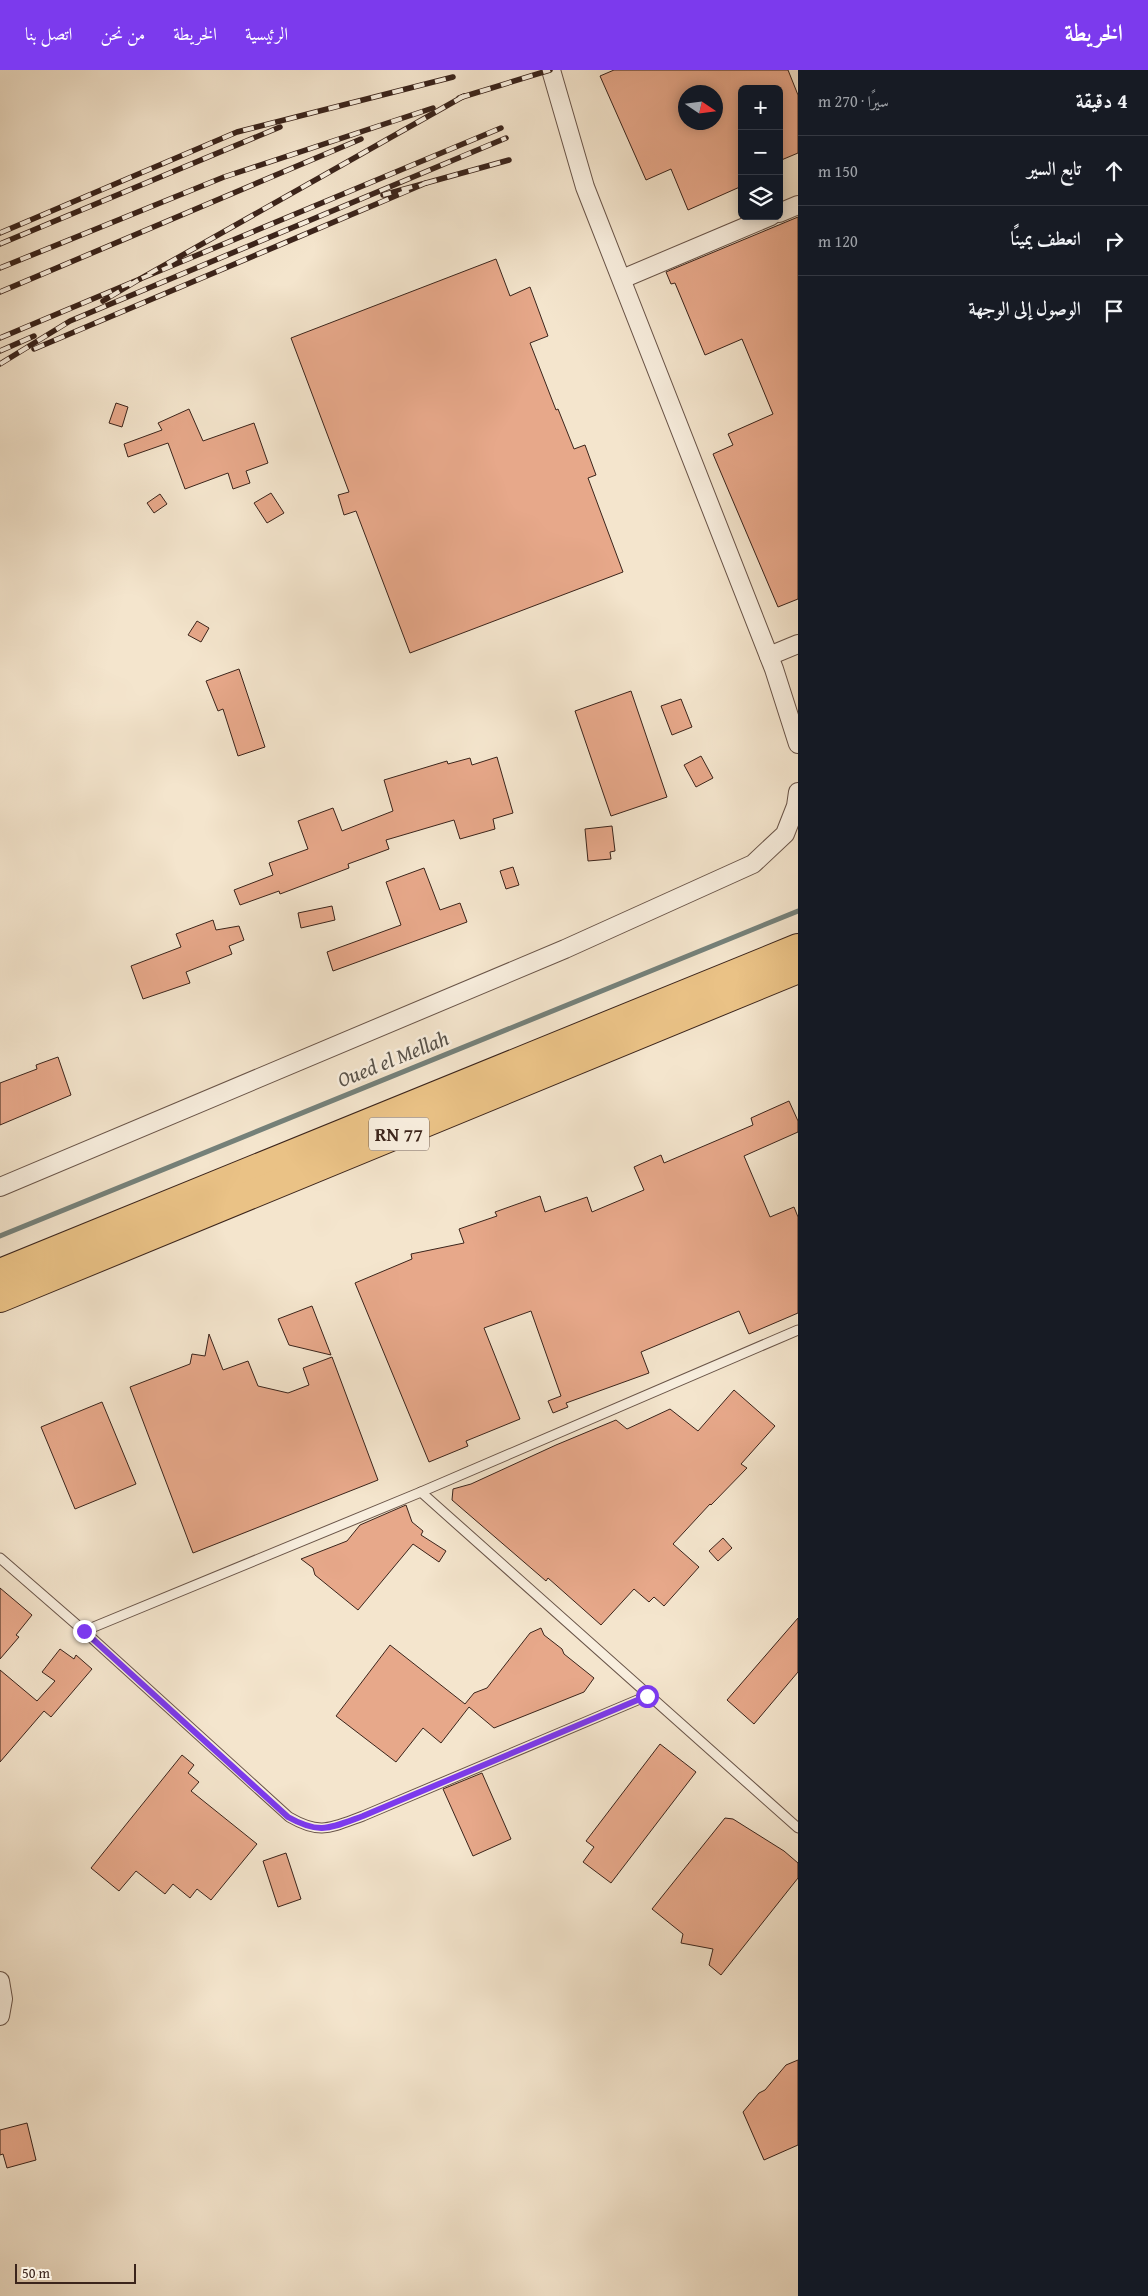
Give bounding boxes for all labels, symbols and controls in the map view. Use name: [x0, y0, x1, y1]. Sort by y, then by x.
text: الخريطة: [1065, 15, 1123, 50]
text: اتصل بنا: [25, 20, 72, 47]
text: من نحن: [100, 20, 145, 47]
text: الخريطة: [173, 20, 217, 47]
text: الرئيسية: [245, 20, 288, 47]
north arrow: [678, 85, 723, 130]
map controls: [738, 85, 783, 220]
button: +: [738, 85, 783, 130]
text: 4 دقيقة: [1076, 85, 1128, 116]
text: سيرًا · 270 m: [818, 89, 889, 113]
button: −: [738, 130, 783, 175]
text: تابع السير: [1027, 154, 1081, 182]
icon: ahead: [1100, 157, 1128, 185]
text: 150 m: [818, 159, 858, 183]
button: layers: [738, 175, 783, 220]
text: انعطف يمينًا: [1011, 224, 1081, 252]
icon: right: [1100, 227, 1128, 255]
text: 120 m: [818, 229, 858, 253]
text: الوصول إلى الوجهة: [969, 294, 1081, 322]
icon: arrive: [1100, 297, 1128, 325]
water label: Oued el Mellah: [332, 1022, 454, 1095]
road number: RN 77: [369, 1118, 429, 1150]
route end: [73, 1620, 96, 1643]
route start: [636, 1685, 659, 1708]
scale bar: [15, 2261, 136, 2284]
text: 50 m: [22, 2263, 50, 2283]

